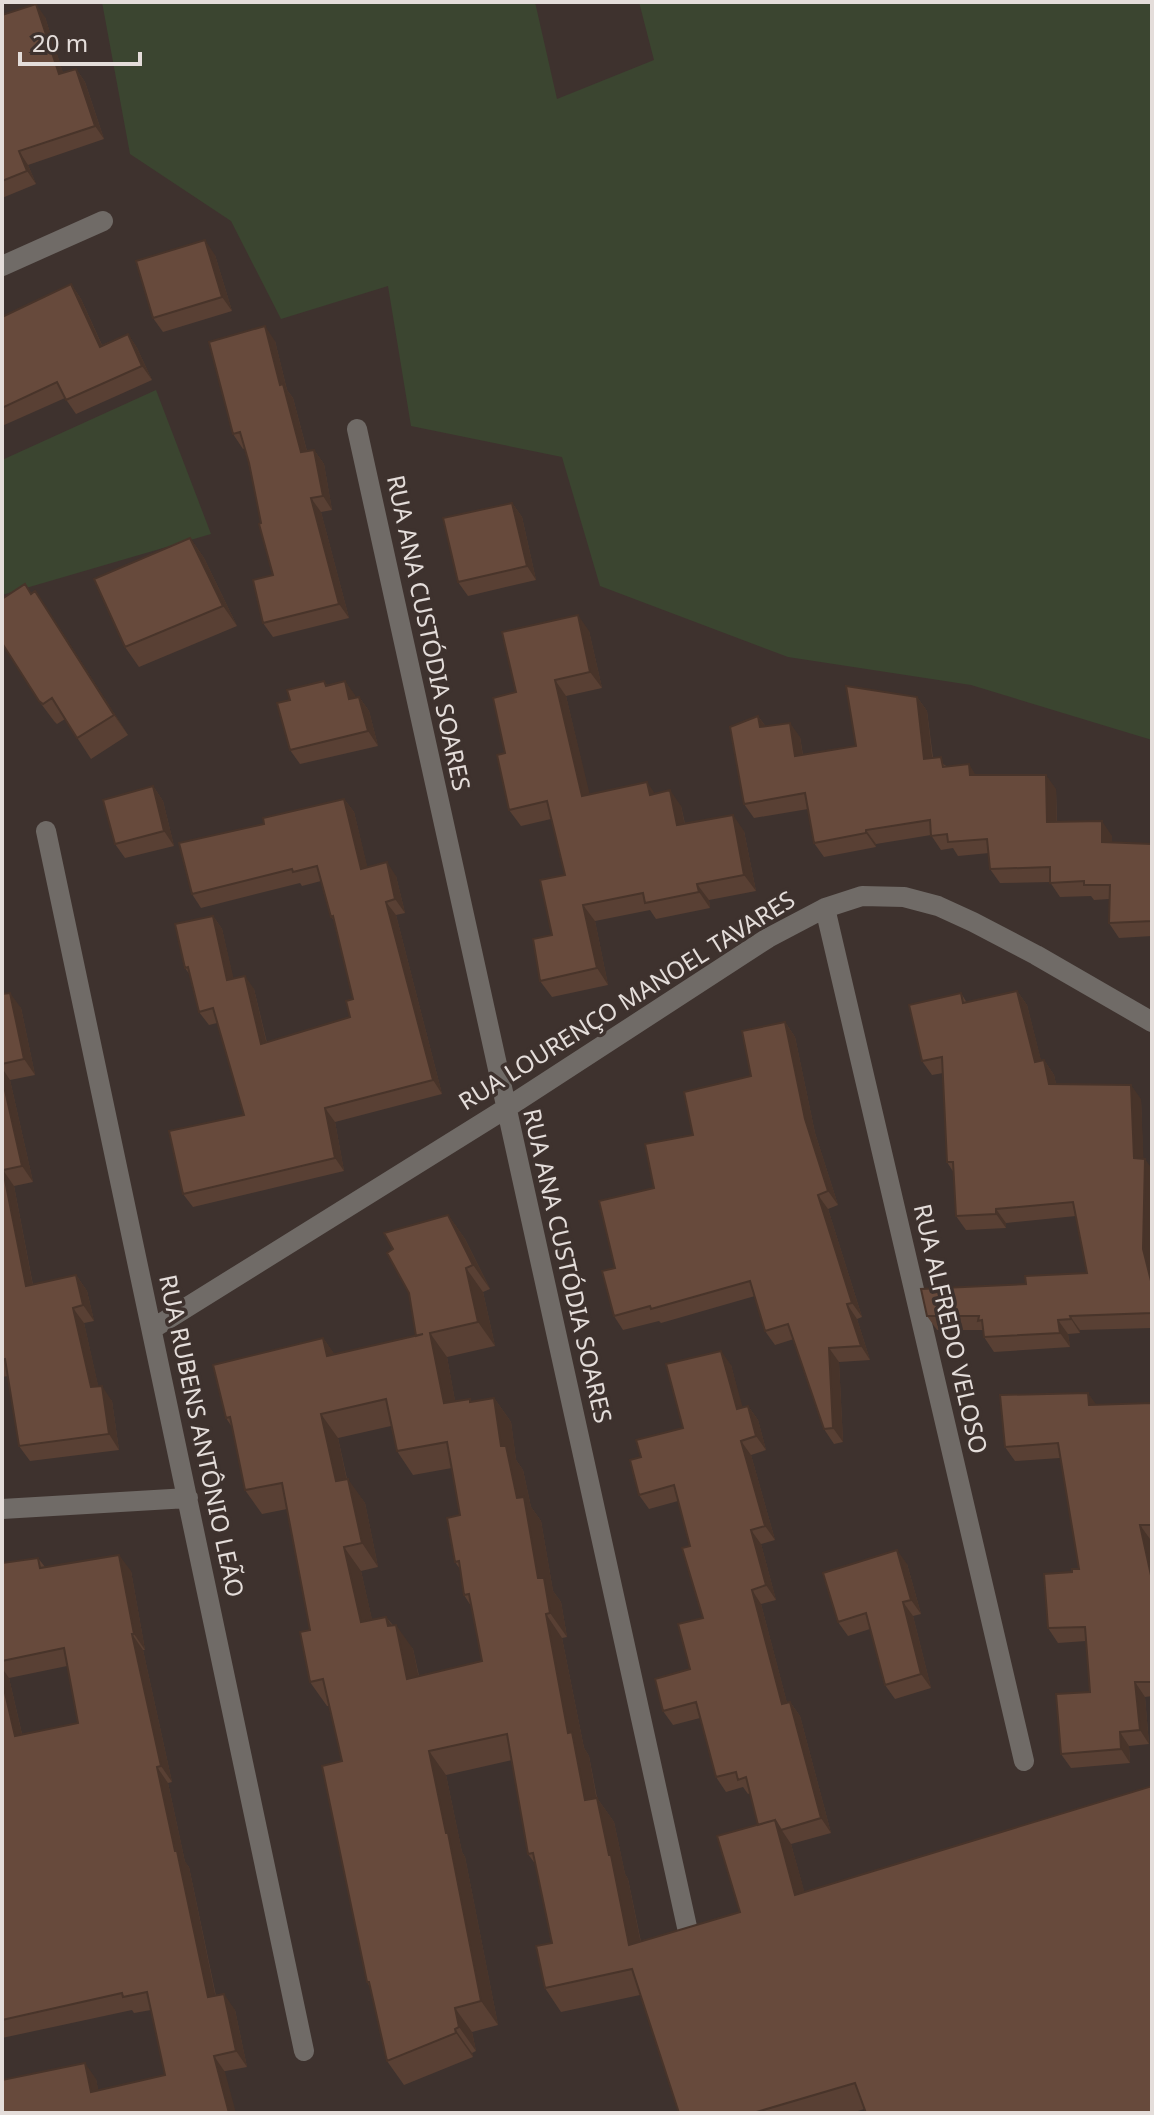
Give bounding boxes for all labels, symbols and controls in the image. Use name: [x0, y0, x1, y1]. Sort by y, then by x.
scale bar: [20, 16, 140, 66]
text: 20 m: [32, 26, 88, 59]
street label: RUA ANA CUSTÓDIA SOARES: [380, 472, 479, 794]
street label: RUA LOURENÇO MANOEL TAVARES: [452, 882, 801, 1117]
street label: RUA ANA CUSTÓDIA SOARES: [516, 1105, 621, 1426]
street label: RUA ALFREDO VELOSO: [907, 1200, 996, 1457]
street label: RUA RUBENS ANTÔNIO LEÃO: [152, 1271, 253, 1600]

